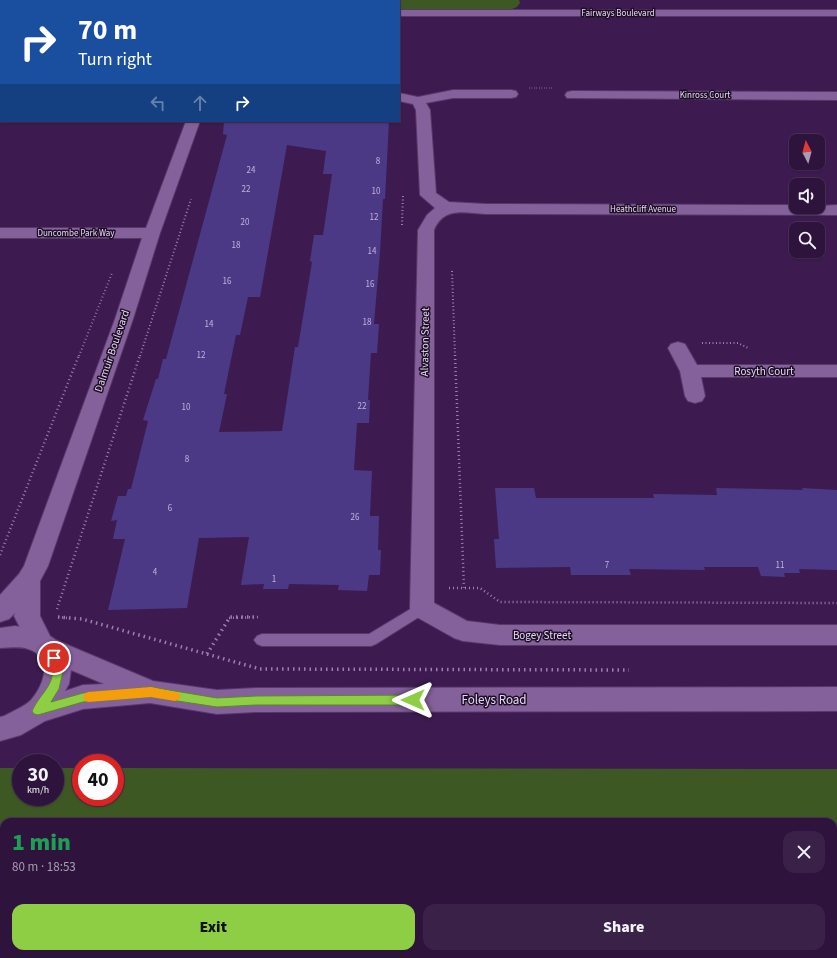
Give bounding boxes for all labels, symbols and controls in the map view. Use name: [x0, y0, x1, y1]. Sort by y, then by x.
street label: Fairways Boulevard: [581, 7, 655, 20]
text: 70 m: [78, 10, 137, 50]
icon: right: [12, 16, 64, 68]
text: Turn right: [78, 47, 152, 72]
street label: Kinross Court: [680, 89, 730, 102]
icon: left: [147, 92, 169, 114]
icon: ahead: [189, 92, 211, 114]
icon: right: [231, 92, 253, 114]
north arrow: [789, 134, 825, 170]
map controls: [789, 134, 825, 258]
house number: 8: [376, 155, 381, 168]
house number: 24: [247, 164, 256, 177]
button: sound: [789, 178, 825, 214]
house number: 22: [242, 183, 251, 196]
house number: 10: [372, 185, 381, 198]
street label: Heathcliff Avenue: [610, 203, 676, 216]
house number: 12: [370, 211, 379, 224]
house number: 20: [241, 216, 250, 229]
button: search: [789, 222, 825, 258]
street label: Duncombe Park Way: [37, 227, 115, 240]
house number: 18: [232, 239, 241, 252]
house number: 14: [368, 245, 377, 258]
house number: 16: [223, 275, 232, 288]
house number: 16: [366, 278, 375, 291]
street label: Alvaston Street: [417, 307, 433, 377]
street label: Dalmuir Boulevard: [91, 308, 133, 394]
house number: 18: [363, 316, 372, 329]
house number: 14: [205, 318, 214, 331]
house number: 12: [197, 349, 206, 362]
street label: Rosyth Court: [734, 364, 794, 379]
house number: 22: [358, 400, 367, 413]
house number: 10: [182, 401, 191, 414]
house number: 8: [185, 453, 190, 466]
house number: 6: [168, 502, 173, 515]
house number: 26: [351, 511, 360, 524]
house number: 7: [605, 559, 610, 572]
house number: 11: [776, 559, 784, 572]
house number: 4: [153, 566, 158, 579]
house number: 1: [272, 573, 276, 586]
street label: Bogey Street: [513, 628, 571, 643]
pin: [37, 641, 71, 675]
icon: arrive: [43, 647, 65, 669]
position arrow: [392, 679, 434, 721]
street label: Foleys Road: [461, 691, 527, 709]
speed limit sign: 40: [72, 754, 124, 806]
text: 30: [27, 761, 49, 789]
text: km/h: [27, 783, 49, 797]
text: 1 min: [12, 825, 71, 860]
button: close: [783, 831, 825, 873]
text: 80 m · 18:53: [12, 858, 76, 876]
button: Exit: [12, 904, 415, 950]
button: Share: [423, 904, 825, 950]

